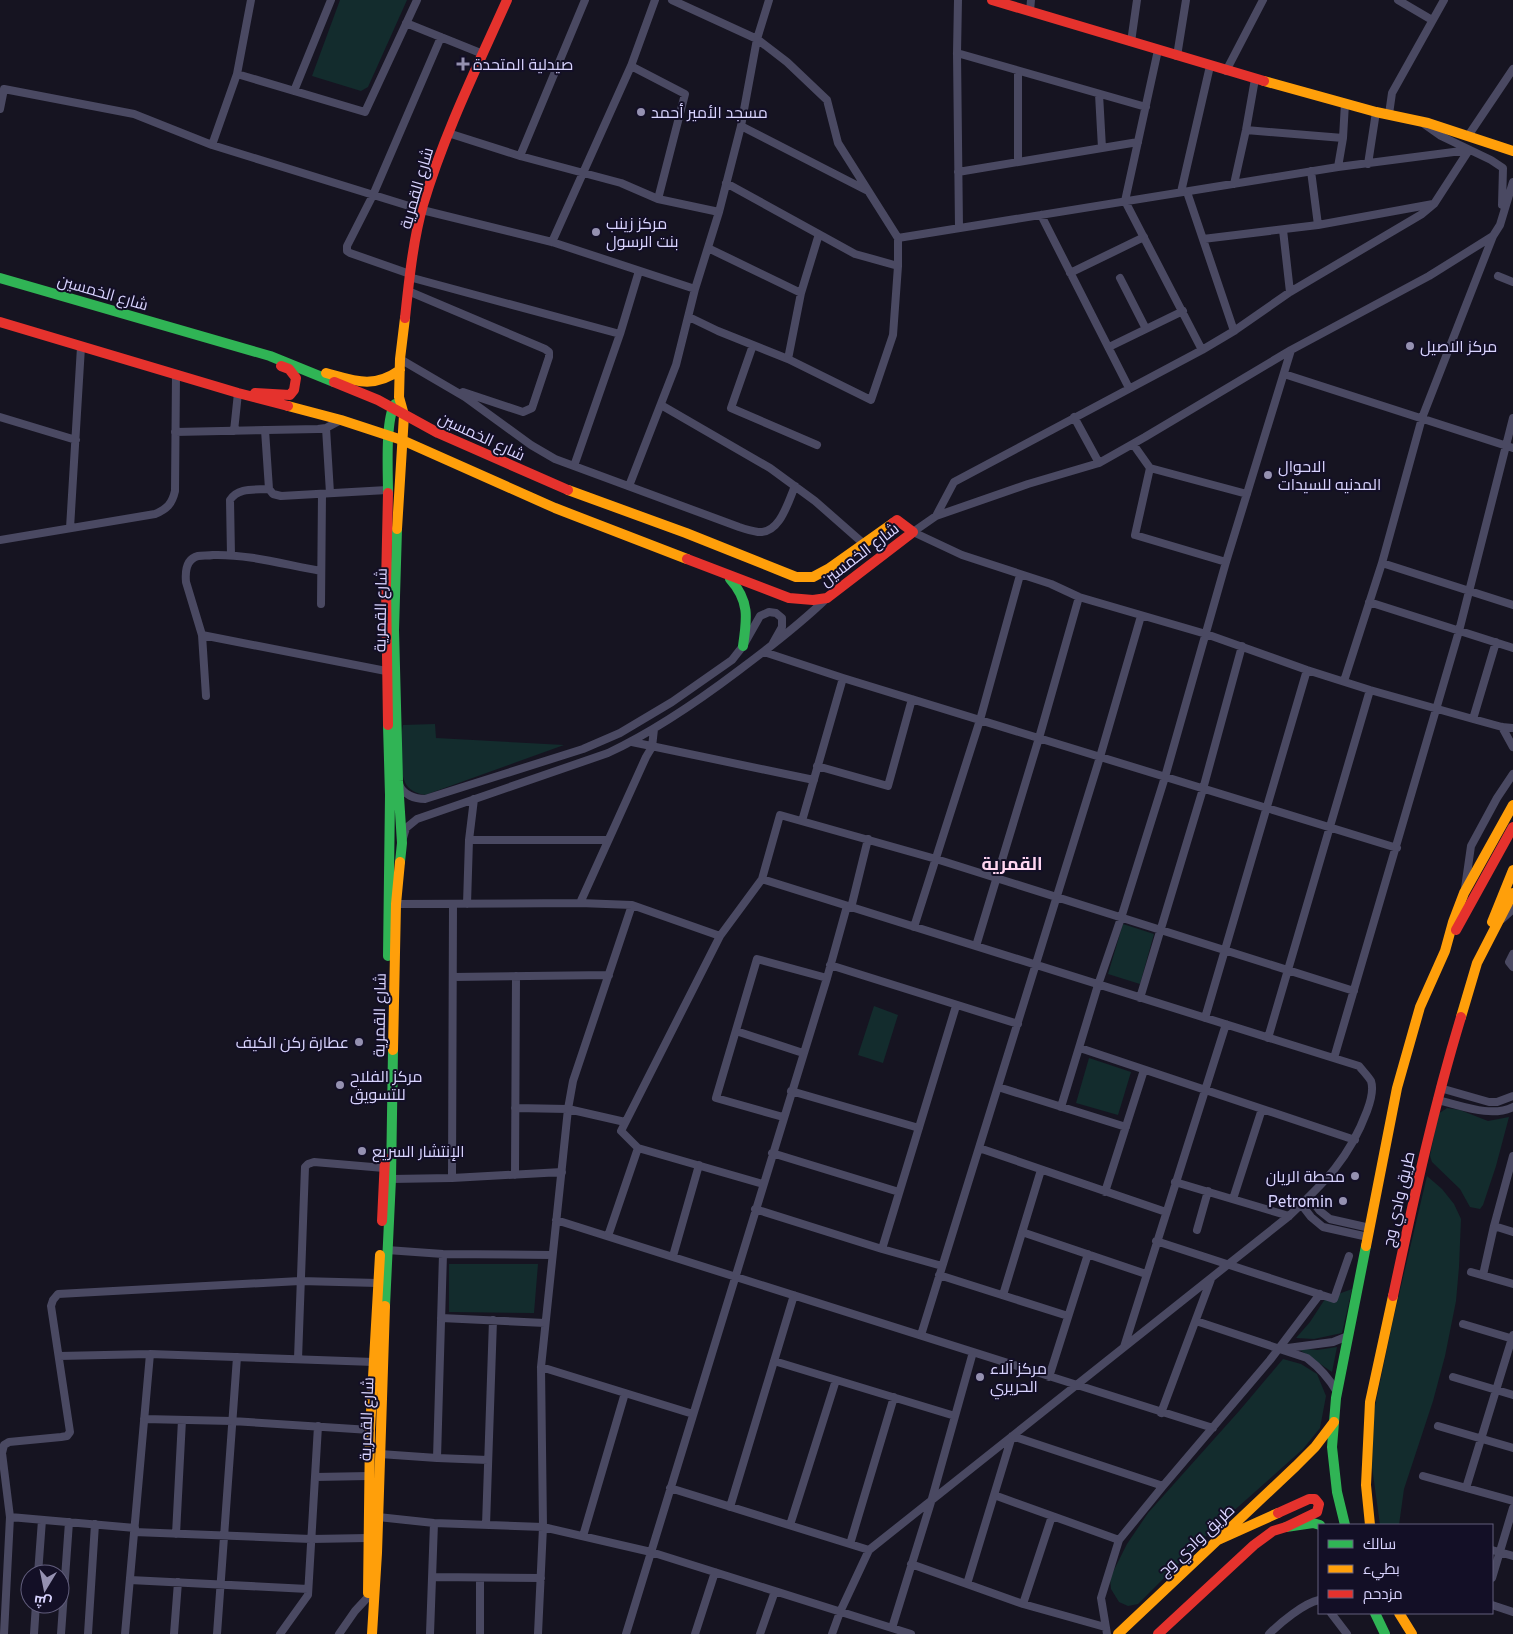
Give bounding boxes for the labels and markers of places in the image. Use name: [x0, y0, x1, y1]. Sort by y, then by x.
place label: صيدلية المتحدة: [473, 56, 573, 76]
marker: صيدلية المتحدة: [457, 58, 469, 70]
place label: مسجد الأمير أحمد: [651, 103, 768, 124]
marker: مسجد الأمير أحمد: [635, 106, 647, 118]
place label: مركز زينب بنت الرسول: [606, 215, 678, 253]
marker: مركز زينب بنت الرسول: [590, 226, 602, 238]
place label: مركز الاصيل: [1420, 338, 1497, 358]
marker: مركز الاصيل: [1404, 340, 1416, 352]
place label: الاحوال المدنيه للسيدات: [1278, 458, 1381, 496]
marker: الاحوال المدنيه للسيدات: [1262, 469, 1274, 481]
place label: عطارة ركن الكيف: [236, 1034, 349, 1054]
marker: عطارة ركن الكيف: [353, 1036, 365, 1048]
place label: مركز الفلاح للتسويق: [350, 1068, 423, 1106]
marker: مركز الفلاح للتسويق: [334, 1079, 346, 1091]
place label: الإنتشار السريع: [372, 1143, 465, 1163]
marker: الإنتشار السريع: [356, 1145, 368, 1157]
place label: محطة الريان: [1266, 1168, 1345, 1188]
marker: محطة الريان: [1349, 1170, 1361, 1182]
place label: Petromin: [1268, 1193, 1333, 1213]
marker: Petromin: [1337, 1195, 1349, 1207]
place label: مركز آلاء الحريري: [990, 1360, 1047, 1400]
marker: مركز آلاء الحريري: [974, 1371, 986, 1383]

